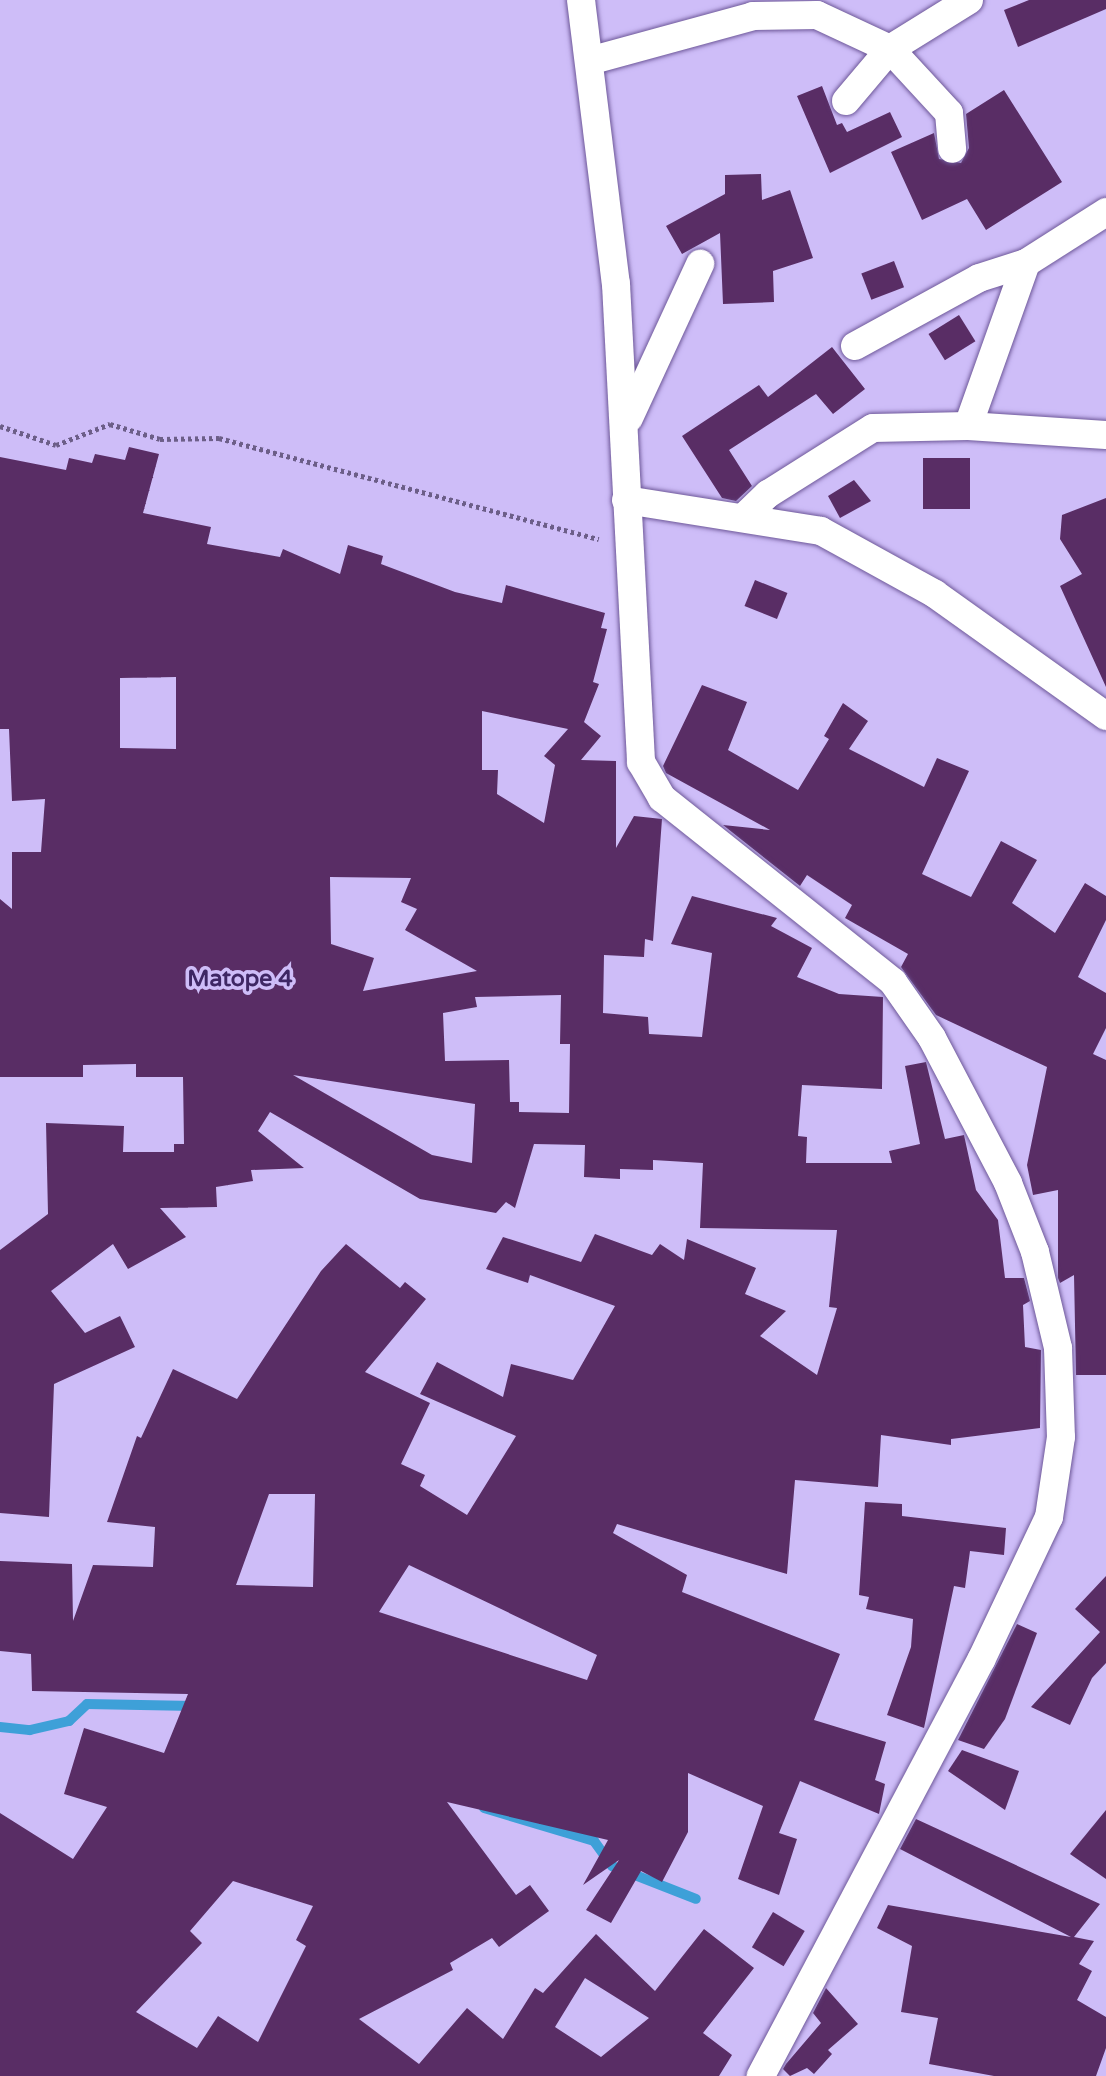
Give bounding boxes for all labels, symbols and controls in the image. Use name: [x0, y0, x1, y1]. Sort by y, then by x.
district label: Matope 4: [187, 965, 293, 993]

